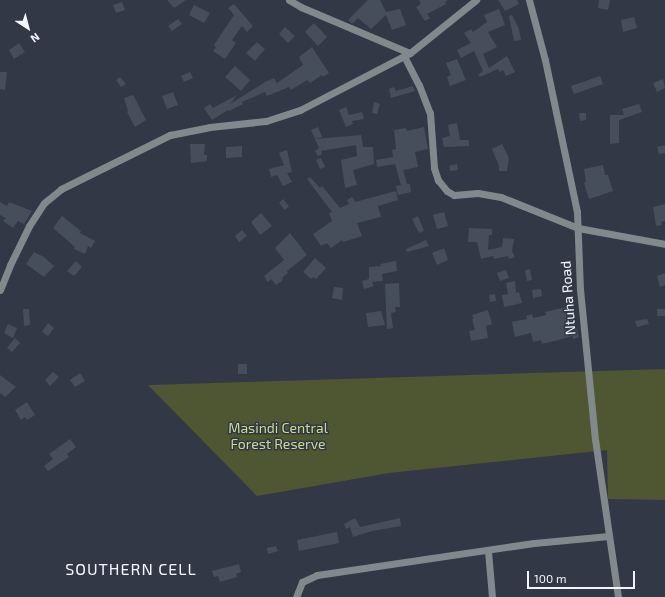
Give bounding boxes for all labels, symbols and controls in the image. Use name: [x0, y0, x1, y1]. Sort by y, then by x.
north arrow: [8, 8, 48, 48]
text: N: [28, 31, 42, 46]
street label: Ntuha Road: [557, 260, 579, 336]
park label: Masindi Central Forest Reserve: [228, 420, 328, 452]
district label: SOUTHERN CELL: [65, 559, 197, 579]
scale bar: [529, 563, 637, 589]
text: 100 m: [534, 571, 566, 585]

